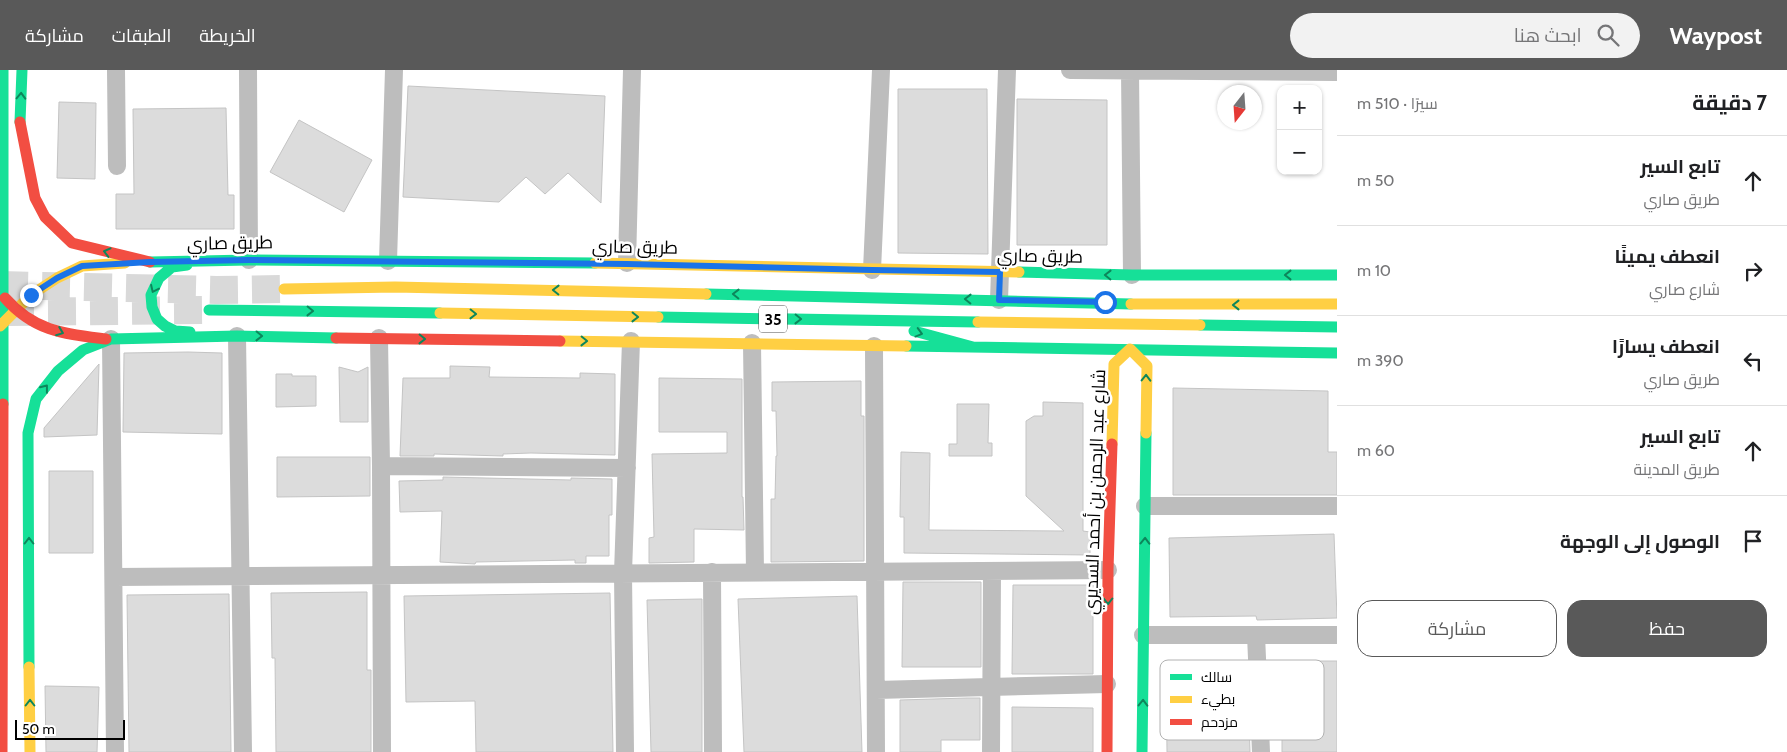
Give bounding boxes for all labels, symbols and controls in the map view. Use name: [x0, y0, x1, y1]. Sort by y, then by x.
search box: [1290, 13, 1640, 58]
icon: search: [1594, 21, 1622, 49]
text: Waypost: [1670, 21, 1762, 50]
text: ابحث هنا: [1514, 24, 1582, 47]
text: مشاركة: [25, 25, 84, 47]
text: الطبقات: [112, 25, 171, 47]
text: الخريطة: [199, 25, 256, 47]
north arrow: [1217, 85, 1262, 130]
map controls: [1277, 85, 1322, 175]
button: +: [1277, 85, 1322, 130]
text: 7 دقيقة: [1692, 90, 1767, 115]
one-way arrow: [16, 92, 26, 100]
text: سيرًا · 510 m: [1357, 94, 1438, 113]
button: −: [1277, 130, 1322, 175]
text: تابع السير: [1640, 155, 1720, 178]
icon: ahead: [1739, 167, 1767, 195]
text: 50 m: [1357, 171, 1394, 190]
text: طريق صاري: [1643, 190, 1720, 209]
street label: طريق صاري: [187, 231, 273, 258]
street label: طريق صاري: [592, 235, 678, 262]
street label: طريق صاري: [997, 244, 1083, 271]
text: انعطف يمينًا: [1614, 245, 1720, 268]
one-way arrow: [103, 247, 112, 258]
icon: right: [1739, 257, 1767, 285]
text: 10 m: [1357, 261, 1391, 280]
one-way arrow: [1104, 270, 1112, 280]
one-way arrow: [1284, 270, 1292, 280]
text: شارع صاري: [1649, 280, 1720, 299]
route end: [20, 284, 43, 307]
one-way arrow: [150, 284, 161, 293]
one-way arrow: [552, 285, 560, 296]
one-way arrow: [732, 289, 740, 299]
route start: [1094, 291, 1117, 314]
one-way arrow: [964, 294, 972, 304]
one-way arrow: [1232, 300, 1240, 310]
road number: 35: [759, 305, 787, 332]
one-way arrow: [307, 306, 315, 317]
one-way arrow: [469, 309, 477, 319]
one-way arrow: [631, 311, 639, 322]
one-way arrow: [794, 314, 802, 324]
one-way arrow: [56, 326, 64, 336]
one-way arrow: [914, 327, 922, 337]
one-way arrow: [256, 331, 263, 341]
one-way arrow: [418, 334, 426, 344]
text: انعطف يسارًا: [1612, 335, 1720, 358]
one-way arrow: [580, 336, 588, 346]
icon: left: [1739, 347, 1767, 375]
text: 390 m: [1357, 351, 1404, 370]
street label: شارع عبد الرحمن بن أحمد السديري: [1080, 369, 1113, 615]
text: طريق صاري: [1643, 370, 1720, 389]
one-way arrow: [1141, 374, 1152, 382]
one-way arrow: [39, 385, 47, 394]
text: تابع السير: [1640, 425, 1720, 448]
icon: ahead: [1739, 437, 1767, 465]
text: 60 m: [1357, 441, 1395, 460]
text: طريق المدينة: [1634, 460, 1720, 479]
icon: arrive: [1739, 527, 1767, 555]
text: الوصول إلى الوجهة: [1560, 530, 1720, 553]
one-way arrow: [23, 537, 34, 545]
one-way arrow: [1139, 537, 1150, 545]
one-way arrow: [1103, 598, 1113, 605]
button: مشاركة: [1357, 600, 1557, 657]
button: حفظ: [1567, 600, 1767, 657]
legend: [1160, 660, 1324, 740]
text: سالك: [1201, 668, 1232, 686]
text: بطيء: [1201, 690, 1235, 711]
one-way arrow: [25, 699, 35, 707]
one-way arrow: [1138, 699, 1148, 707]
text: مزدحم: [1201, 713, 1238, 732]
scale bar: [15, 717, 125, 740]
text: 50 m: [22, 720, 55, 738]

